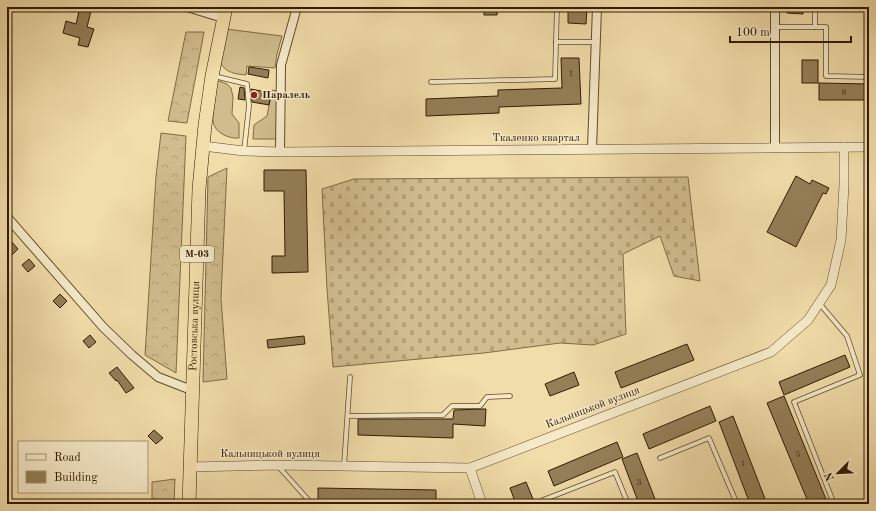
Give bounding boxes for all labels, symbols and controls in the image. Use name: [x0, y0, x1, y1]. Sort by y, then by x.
scale bar: [730, 18, 851, 44]
text: 100 m: [736, 27, 770, 39]
house number: 1: [568, 69, 574, 78]
house number: 6: [841, 88, 847, 97]
marker: Паралель: [249, 90, 259, 100]
place label: Паралель: [262, 90, 310, 101]
street label: Ткаленко квартал: [492, 133, 580, 144]
road number: М-03: [180, 246, 214, 262]
street label: Ростовська вулиця: [188, 281, 202, 371]
street label: Кальницькой вулиця: [544, 385, 642, 431]
legend: [18, 441, 148, 493]
street label: Кальницькой вулиця: [220, 449, 320, 460]
house number: 5: [795, 450, 801, 459]
text: Road: [54, 452, 81, 464]
north arrow: [818, 453, 858, 493]
house number: 1: [740, 459, 746, 468]
text: N: [823, 470, 837, 483]
text: Building: [54, 472, 98, 484]
house number: 3: [636, 478, 642, 487]

